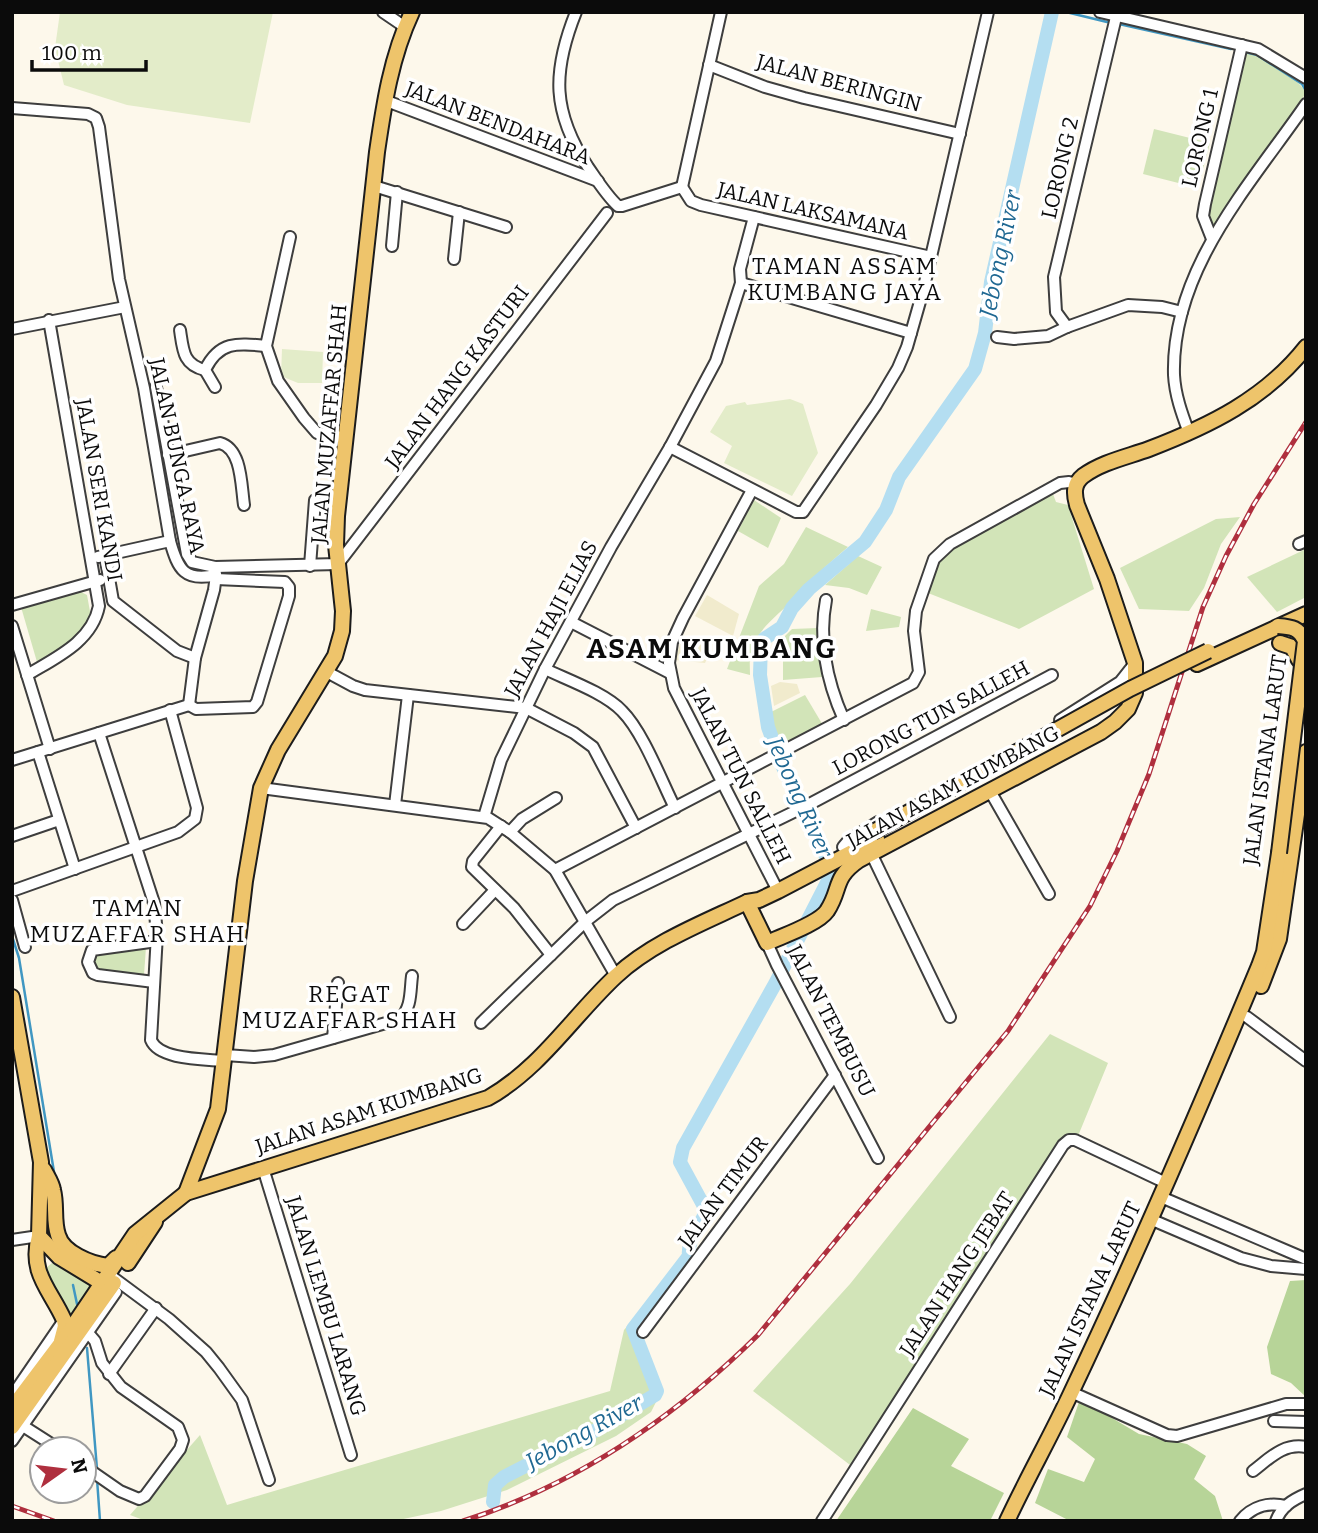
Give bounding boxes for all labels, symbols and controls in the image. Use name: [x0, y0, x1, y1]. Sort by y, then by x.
scale bar: [32, 28, 145, 72]
text: 100 m: [42, 40, 102, 66]
street label: JALAN BERINGIN: [753, 48, 924, 118]
street label: JALAN BENDAHARA: [401, 75, 595, 170]
street label: LORONG 1: [1176, 86, 1224, 190]
street label: LORONG 2: [1036, 115, 1084, 221]
street label: JALAN LAKSAMANA: [714, 176, 911, 246]
water label: Jebong River: [972, 186, 1027, 322]
district label: TAMAN ASSAM KUMBANG JAYA: [747, 252, 943, 306]
street label: JALAN HANG KASTURI: [379, 280, 534, 475]
street label: JALAN MUZAFFAR SHAH: [305, 303, 352, 546]
street label: JALAN BUNGA RAYA: [143, 355, 211, 556]
street label: JALAN SERI KANDI: [70, 396, 128, 583]
street label: JALAN HAJI ELIAS: [498, 536, 603, 703]
district label: ASAM KUMBANG: [587, 632, 837, 665]
street label: JALAN ISTANA LARUT: [1237, 653, 1293, 868]
street label: LORONG TUN SALLEH: [828, 655, 1034, 781]
street label: JALAN TUN SALLEH: [685, 683, 797, 868]
street label: JALAN ASAM KUMBANG: [841, 720, 1064, 855]
water label: Jebong River: [760, 730, 840, 863]
district label: TAMAN MUZAFFAR SHAH: [30, 894, 246, 948]
street label: JALAN TEMBUSU: [781, 940, 881, 1102]
district label: REGAT MUZAFFAR SHAH: [242, 980, 458, 1034]
street label: JALAN ASAM KUMBANG: [251, 1062, 486, 1160]
street label: JALAN TIMUR: [672, 1131, 774, 1254]
street label: JALAN HANG JEBAT: [894, 1187, 1020, 1362]
street label: JALAN LEMBU LARANG: [280, 1192, 372, 1419]
street label: JALAN ISTANA LARUT: [1033, 1197, 1147, 1402]
water label: Jebong River: [519, 1388, 649, 1477]
north arrow: [28, 1435, 98, 1505]
text: N: [66, 1456, 92, 1476]

